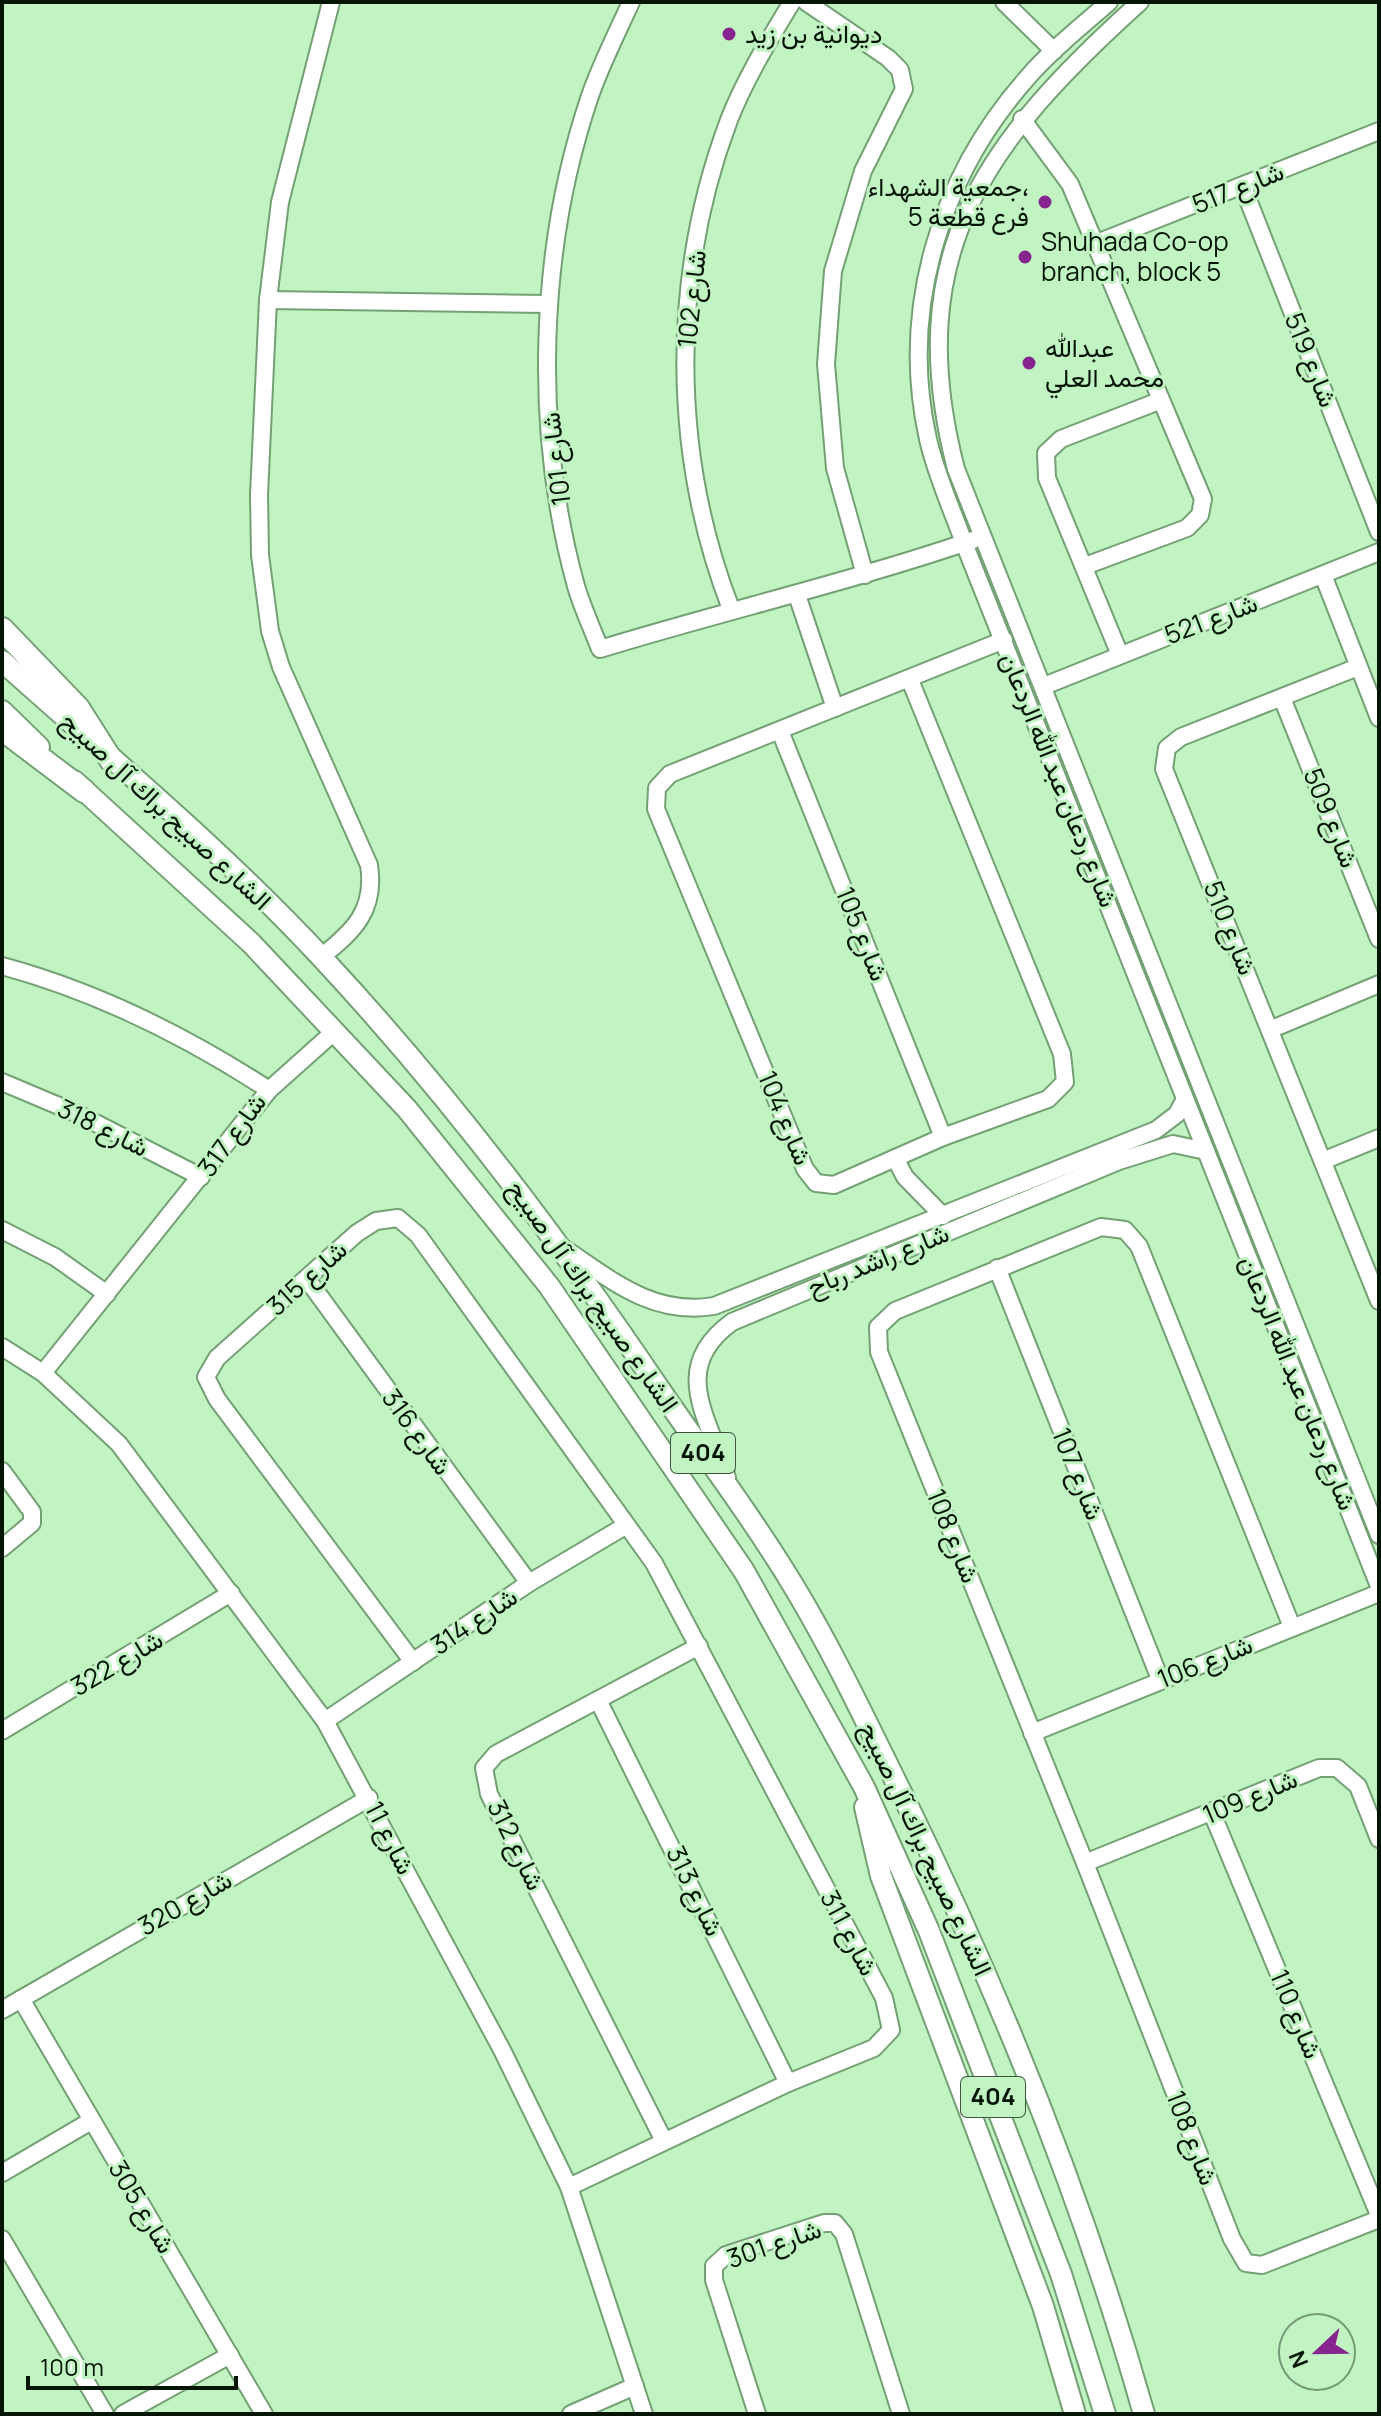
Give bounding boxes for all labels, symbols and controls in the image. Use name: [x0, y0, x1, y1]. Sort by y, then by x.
place label: ديوانية بن زيد: [745, 15, 883, 51]
marker: ديوانية بن زيد: [720, 25, 738, 43]
street label: شارع 517: [1187, 152, 1289, 223]
place label: جمعية الشهداء، فرع قطعة 5: [868, 168, 1029, 235]
marker: جمعية الشهداء، فرع قطعة 5: [1036, 193, 1054, 211]
place label: Shuhada Co-op branch, block 5: [1041, 223, 1229, 289]
street label: شارع 102: [668, 248, 715, 350]
marker: Shuhada Co-op branch, block 5: [1016, 248, 1034, 266]
street label: شارع 519: [1276, 307, 1347, 413]
place label: عبدالله محمد العلي: [1045, 329, 1164, 399]
marker: عبدالله محمد العلي: [1020, 354, 1038, 372]
street label: شارع 101: [531, 410, 580, 508]
street label: شارع 521: [1159, 584, 1263, 653]
street label: شارع ردعان عبد الله الردعان: [991, 647, 1127, 913]
street label: الشارع صبيح براك آل صبيح: [53, 703, 280, 918]
street label: شارع 509: [1295, 762, 1368, 873]
street label: شارع 510: [1195, 875, 1266, 980]
street label: شارع 105: [827, 881, 898, 986]
street label: شارع 104: [749, 1065, 822, 1171]
street label: شارع 317: [189, 1085, 275, 1184]
street label: شارع 318: [51, 1090, 155, 1165]
street label: الشارع صبيح براك آل صبيح: [499, 1172, 688, 1419]
street label: شارع راشد رباح: [801, 1214, 954, 1305]
street label: شارع 315: [258, 1231, 355, 1324]
street label: شارع ردعان عبد الله الردعان: [1230, 1250, 1366, 1516]
street label: شارع 316: [374, 1381, 461, 1482]
street label: شارع 107: [1043, 1422, 1114, 1526]
road number: 404: [671, 1433, 735, 1473]
street label: شارع 108: [918, 1483, 989, 1588]
street label: شارع 314: [423, 1578, 524, 1663]
street label: شارع 322: [64, 1621, 170, 1705]
street label: شارع 106: [1152, 1626, 1258, 1697]
street label: الشارع صبيح براك آل صبيح: [851, 1716, 1002, 1982]
street label: شارع 109: [1197, 1760, 1303, 1833]
street label: شارع 312: [479, 1793, 554, 1896]
street label: شارع 11: [356, 1795, 425, 1881]
street label: شارع 313: [658, 1839, 733, 1942]
street label: شارع 320: [131, 1861, 238, 1944]
street label: شارع 311: [811, 1883, 887, 1982]
street label: شارع 110: [1261, 1963, 1332, 2064]
road number: 404: [961, 2077, 1025, 2117]
street label: شارع 108: [1158, 2085, 1227, 2190]
street label: شارع 305: [100, 2153, 185, 2260]
street label: شارع 301: [722, 2210, 826, 2277]
north arrow: [1277, 2312, 1357, 2392]
scale bar: [28, 2340, 236, 2390]
text: N: [1282, 2347, 1315, 2372]
text: 100 m: [40, 2350, 104, 2383]

